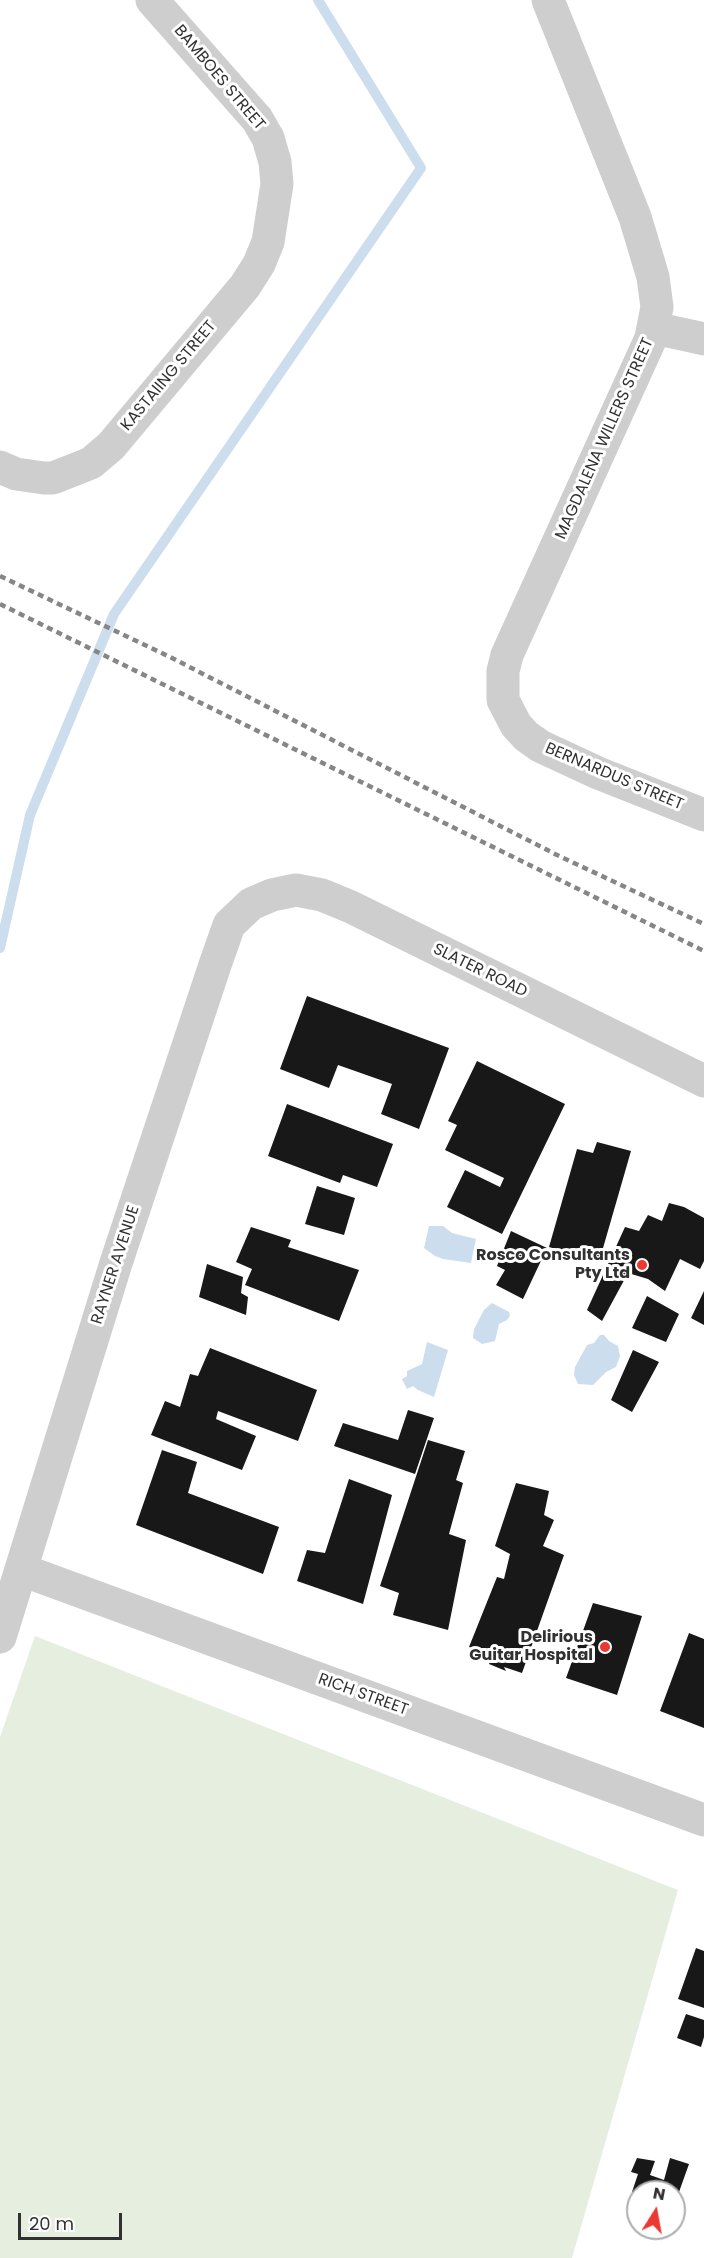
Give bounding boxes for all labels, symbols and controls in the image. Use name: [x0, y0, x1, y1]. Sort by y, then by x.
street label: BAMBOES STREET: [169, 21, 269, 135]
street label: KASTAIING STREET: [117, 317, 221, 435]
street label: MAGDALENA WILLERS STREET: [552, 335, 658, 543]
street label: BERNARDUS STREET: [542, 739, 686, 815]
street label: SLATER ROAD: [430, 940, 530, 1002]
street label: RAYNER AVENUE: [88, 1203, 144, 1327]
place label: Rosco Consultants Pty Ltd: [476, 1246, 630, 1284]
marker: Rosco Consultants Pty Ltd: [635, 1258, 649, 1272]
place label: Delirious Guitar Hospital: [469, 1628, 593, 1666]
marker: Delirious Guitar Hospital: [598, 1640, 612, 1654]
street label: RICH STREET: [315, 1670, 411, 1720]
north arrow: [626, 2180, 686, 2240]
text: N: [651, 2181, 667, 2206]
scale bar: [21, 2201, 124, 2239]
text: 20 m: [29, 2211, 74, 2236]

